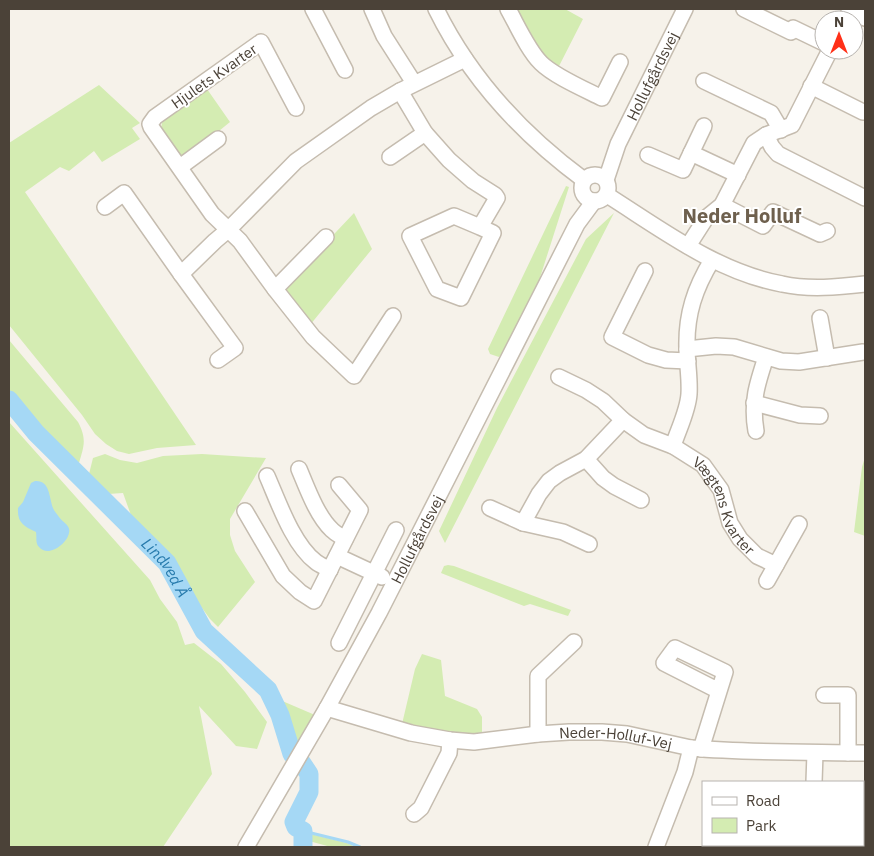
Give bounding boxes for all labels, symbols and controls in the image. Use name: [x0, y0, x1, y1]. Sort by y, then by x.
north arrow: [814, 10, 864, 60]
text: N: [834, 13, 844, 31]
street label: Hollufgårdsvej: [622, 28, 682, 123]
street label: Hjulets Kvarter: [167, 39, 261, 113]
district label: Neder Holluf: [683, 202, 801, 229]
street label: Vægtens Kvarter: [690, 452, 760, 559]
street label: Hollufgårdsvej: [386, 492, 447, 587]
water label: Lindved Å: [137, 533, 195, 601]
street label: Neder-Holluf-Vej: [559, 722, 674, 753]
legend: [702, 781, 864, 846]
text: Road: [746, 791, 781, 810]
text: Park: [746, 816, 776, 835]

